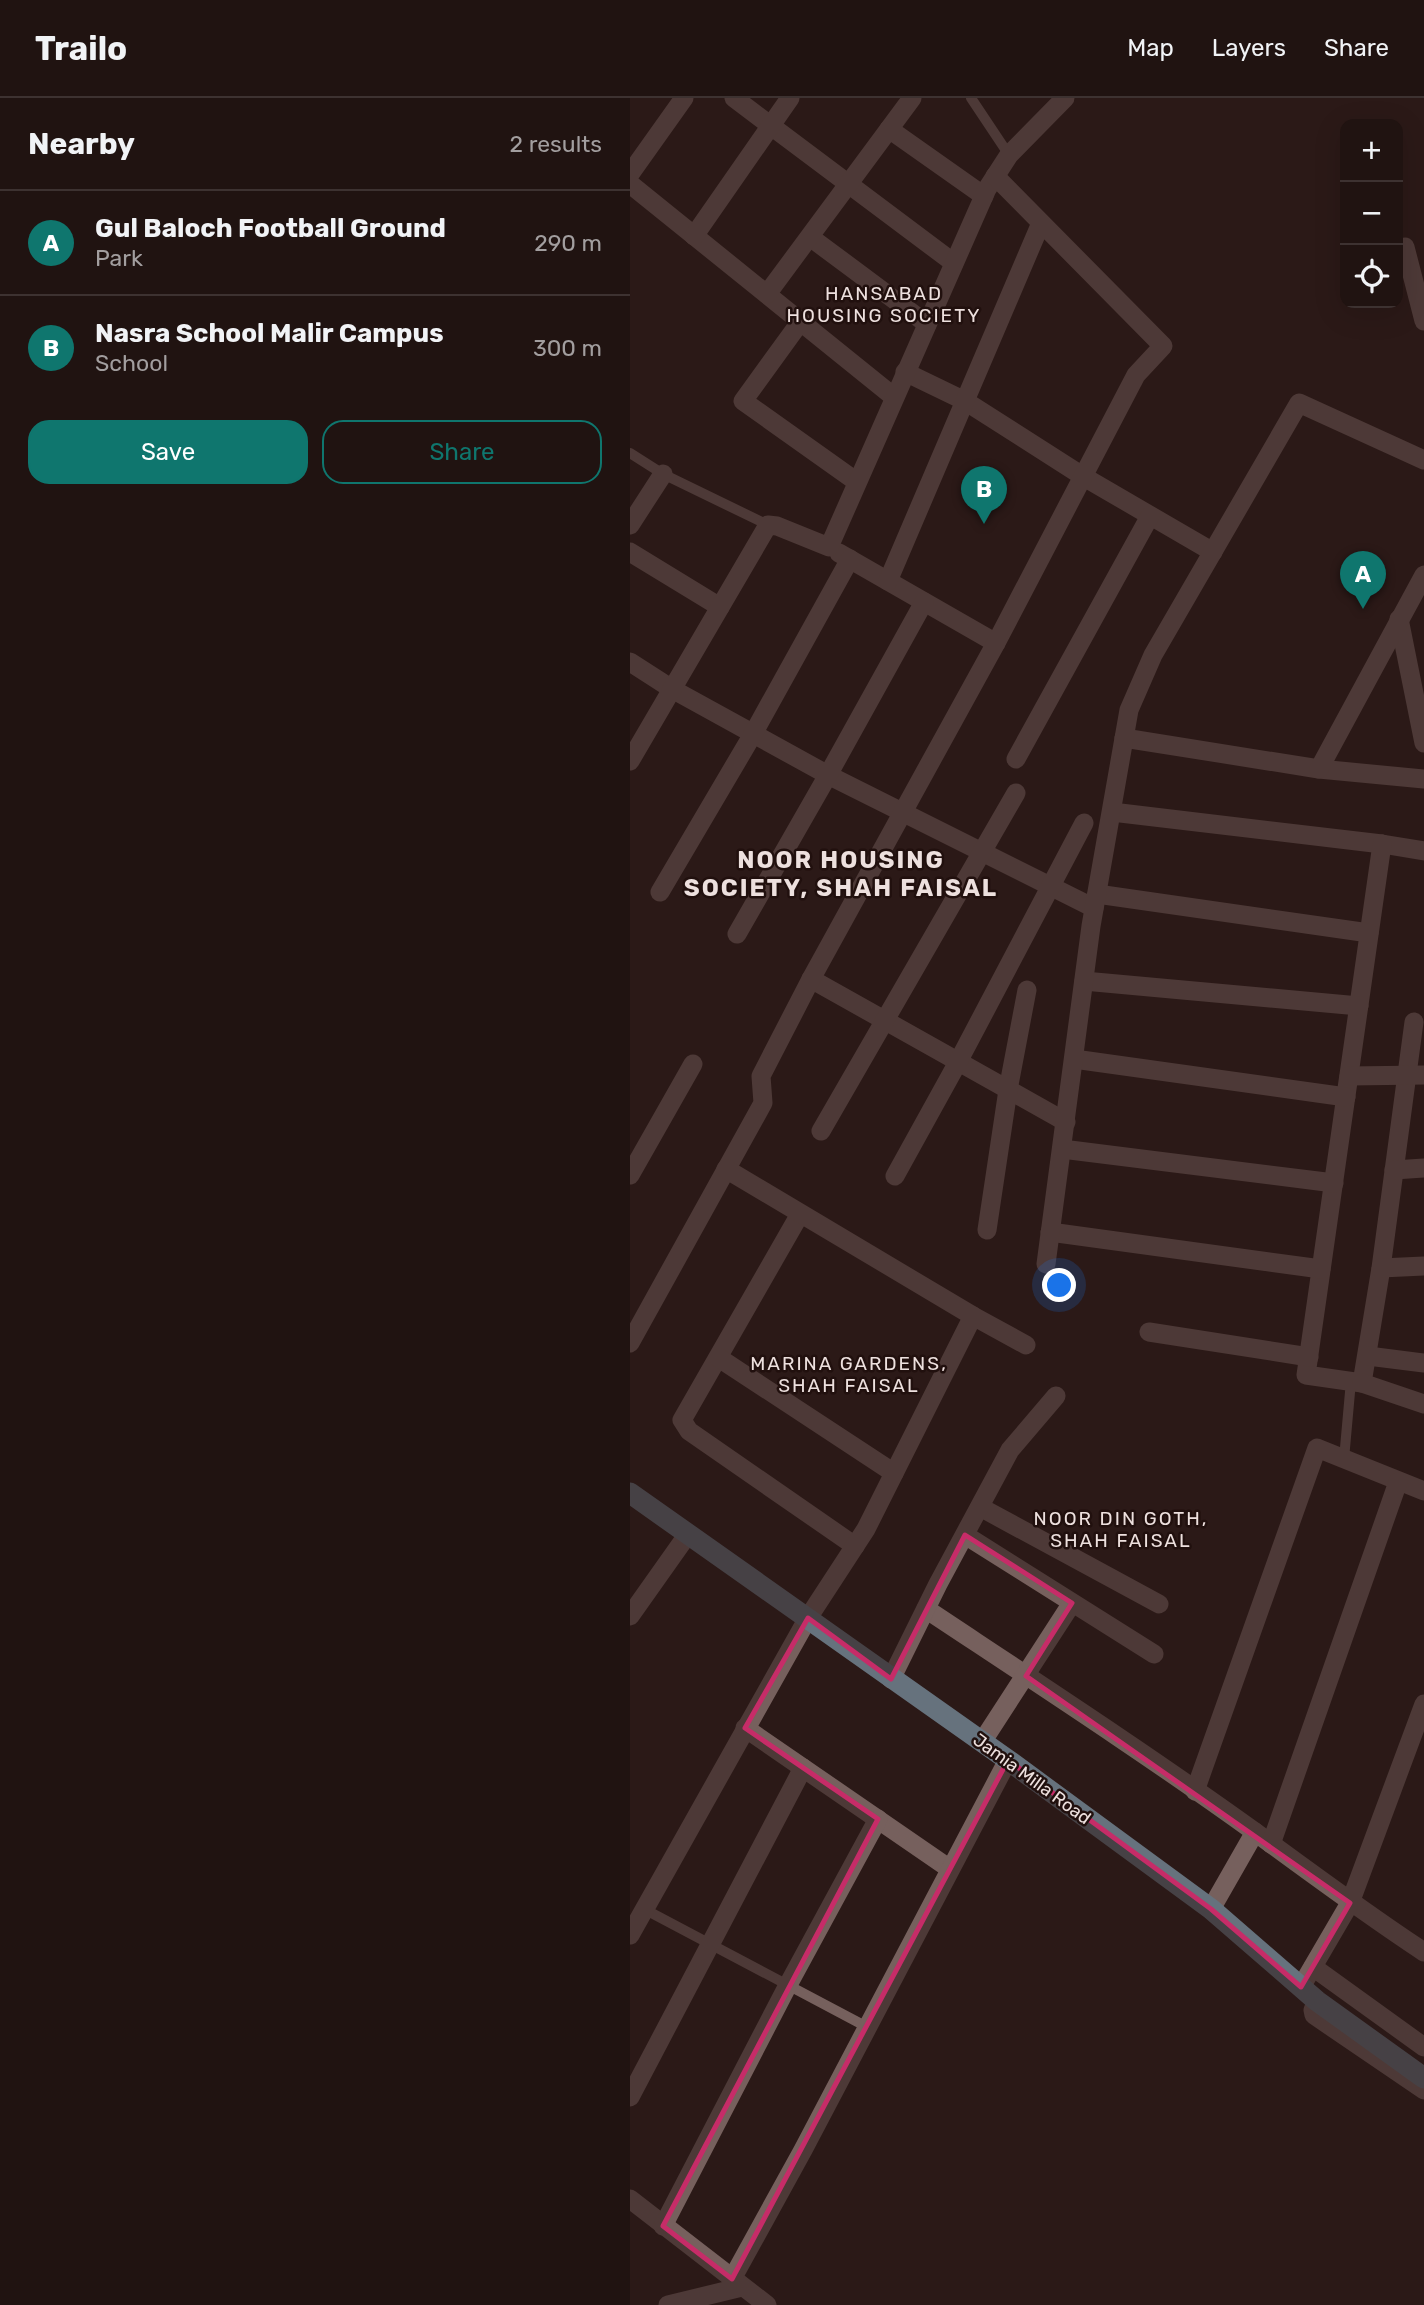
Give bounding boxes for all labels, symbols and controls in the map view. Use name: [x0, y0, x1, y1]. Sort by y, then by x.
text: Trailo: [35, 29, 127, 68]
text: Map: [1127, 34, 1174, 62]
text: Layers: [1212, 34, 1286, 62]
text: Share: [1324, 34, 1389, 62]
map controls: [1340, 119, 1403, 308]
button: +: [1340, 119, 1403, 182]
text: Nearby: [28, 126, 135, 162]
text: 2 results: [510, 130, 602, 158]
button: −: [1340, 182, 1403, 245]
text: Gul Baloch Football Ground: [95, 213, 446, 244]
text: A: [43, 229, 59, 257]
text: 290 m: [534, 229, 602, 257]
text: Park: [95, 244, 143, 272]
button: locate: [1340, 245, 1403, 308]
district label: HANSABAD HOUSING SOCIETY: [787, 282, 981, 327]
text: Nasra School Malir Campus: [95, 318, 444, 349]
text: B: [43, 334, 59, 362]
text: 300 m: [533, 334, 602, 362]
text: School: [95, 349, 168, 377]
button: Save: [28, 420, 308, 484]
button: Share: [322, 420, 602, 484]
pin: B: [961, 466, 1007, 524]
pin: A: [1340, 551, 1386, 609]
district label: NOOR HOUSING SOCIETY, SHAH FAISAL: [684, 846, 998, 902]
your location: [1042, 1268, 1076, 1302]
district label: MARINA GARDENS, SHAH FAISAL: [750, 1352, 948, 1397]
district label: NOOR DIN GOTH, SHAH FAISAL: [1034, 1507, 1208, 1552]
street label: Jamia Milla Road: [969, 1729, 1095, 1829]

